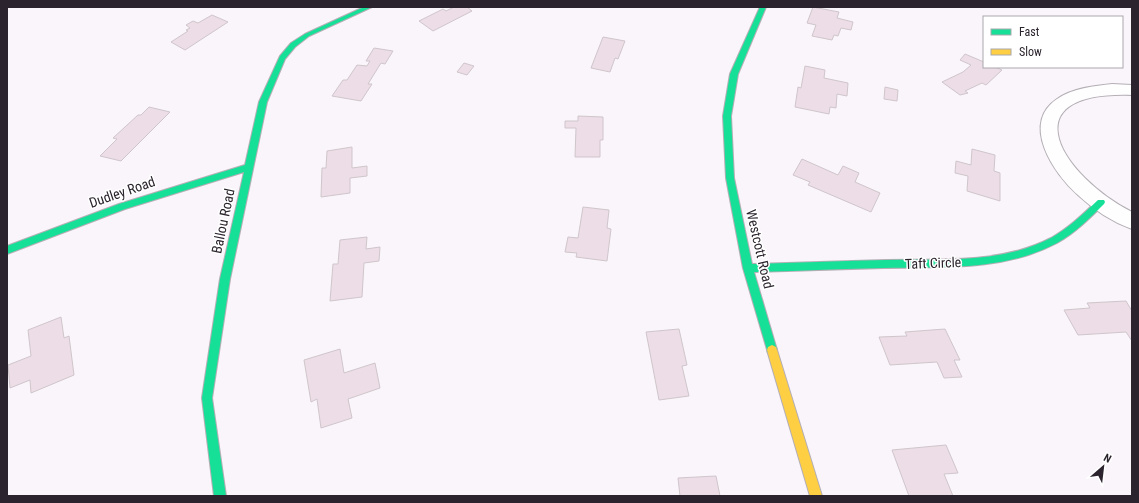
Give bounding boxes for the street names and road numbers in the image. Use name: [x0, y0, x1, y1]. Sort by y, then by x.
street label: Dudley Road: [87, 173, 157, 211]
street label: Ballou Road: [208, 187, 238, 255]
street label: Westcott Road: [743, 208, 777, 290]
street label: Taft Circle: [904, 254, 962, 272]

